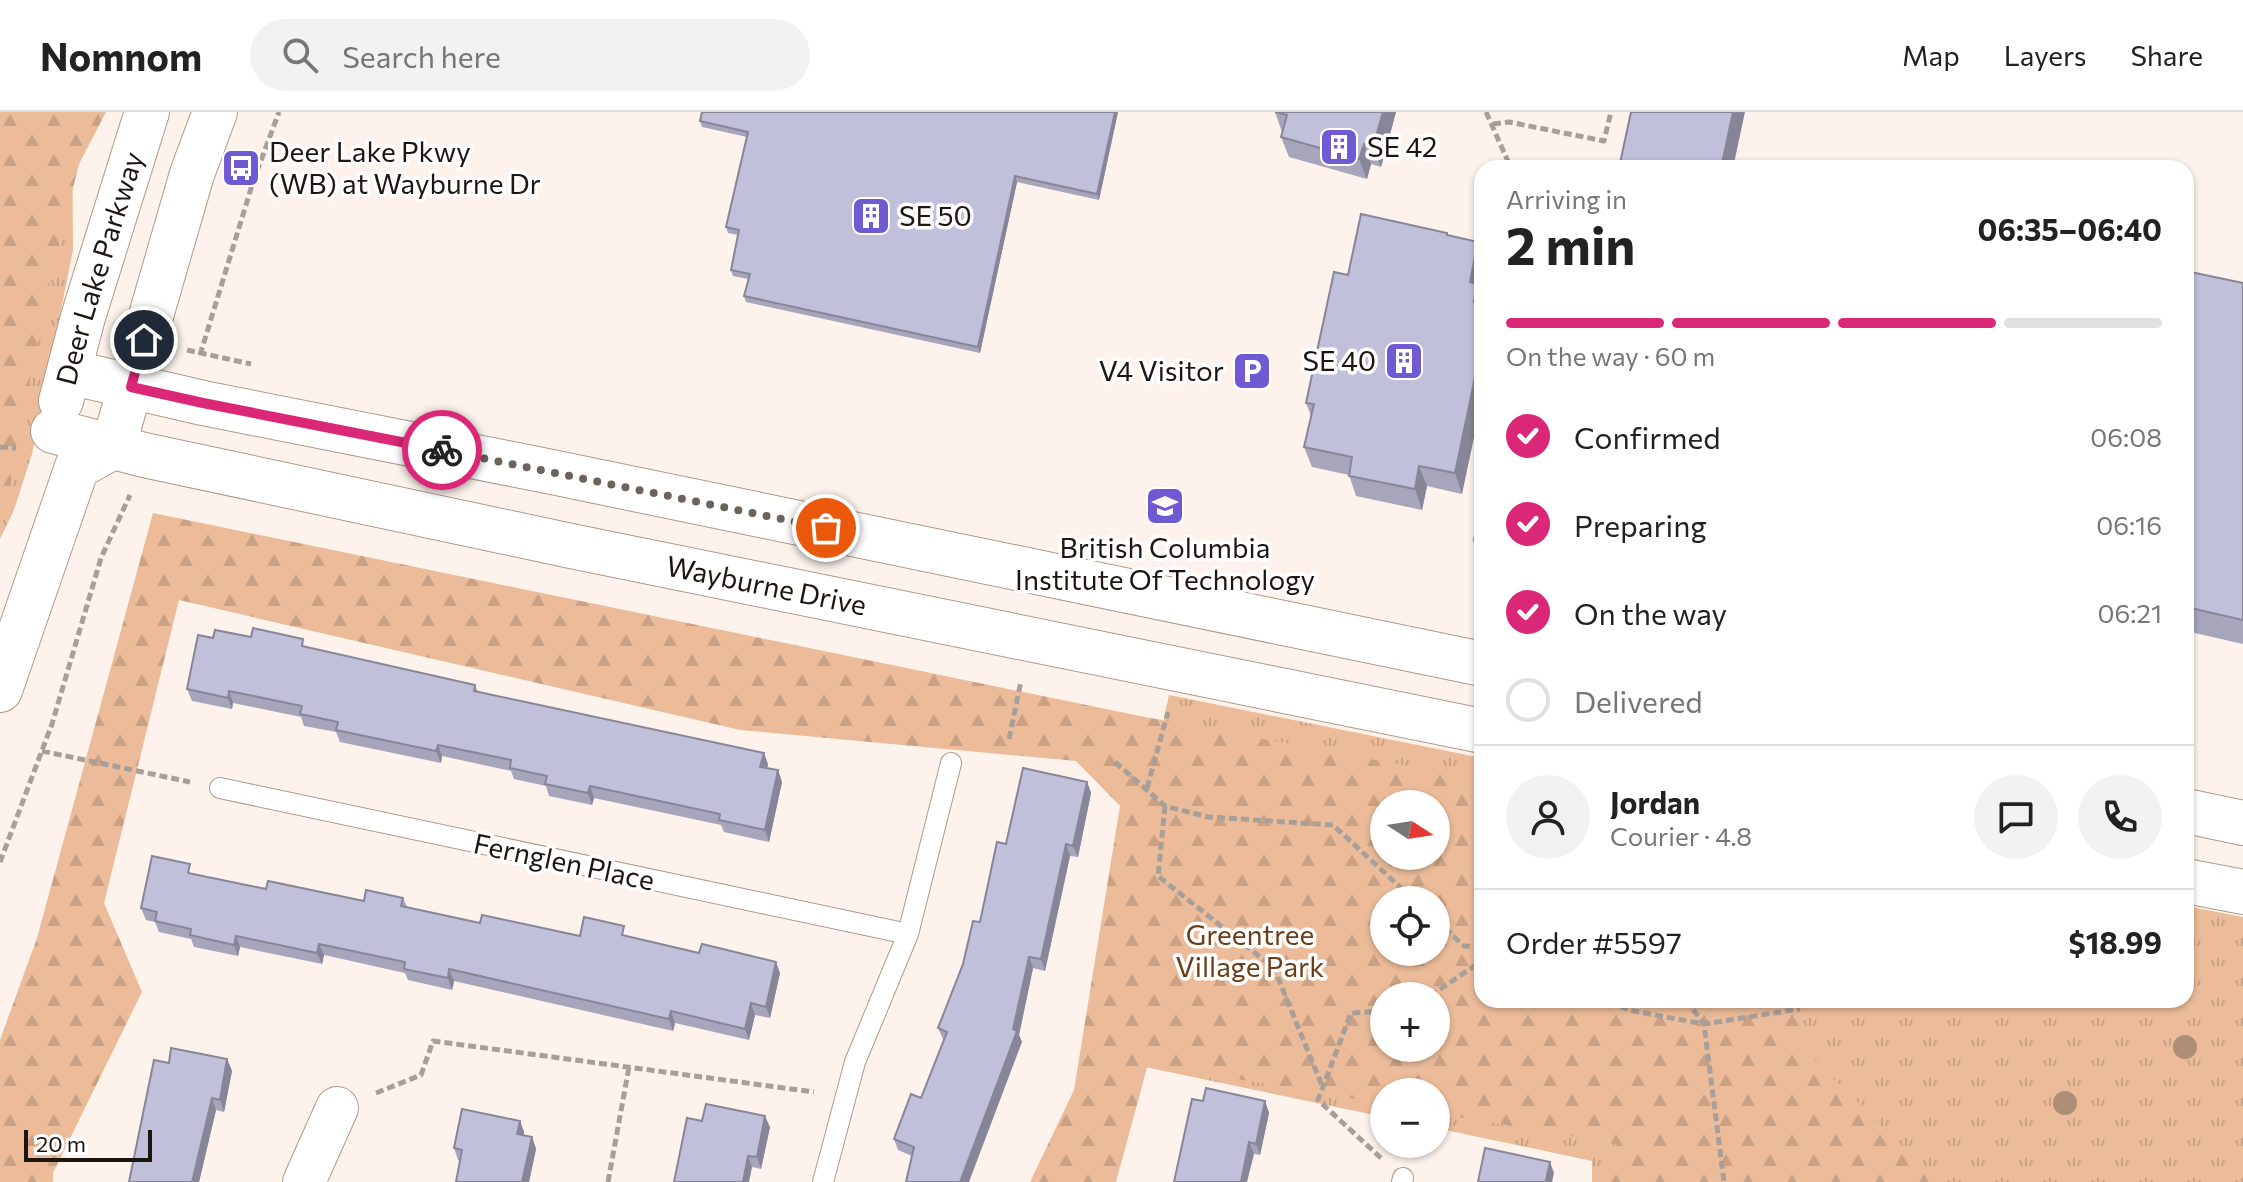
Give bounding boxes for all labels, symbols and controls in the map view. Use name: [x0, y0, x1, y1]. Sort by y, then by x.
search box: [250, 19, 810, 91]
text: Nomnom: [40, 32, 202, 79]
icon: search: [278, 33, 322, 77]
text: Search here: [342, 37, 501, 74]
text: Map: [1902, 38, 1960, 72]
text: Layers: [2004, 38, 2086, 72]
text: Share: [2130, 38, 2203, 72]
building icon: SE 42: [1318, 126, 1360, 168]
place label: SE 42: [1367, 129, 1437, 163]
place label: Deer Lake Pkwy (WB) at Wayburne Dr: [269, 134, 541, 200]
street label: Deer Lake Parkway: [48, 147, 150, 388]
bus stop icon: Deer Lake Pkwy (WB) at Wayburne Dr: [220, 147, 262, 189]
text: Arriving in: [1506, 183, 1627, 214]
building icon: SE 50: [850, 195, 892, 237]
place label: SE 50: [899, 198, 972, 232]
text: 06:35–06:40: [1978, 210, 2162, 247]
text: 2 min: [1506, 212, 1635, 276]
pin: [110, 306, 178, 374]
icon: home: [122, 318, 166, 362]
building icon: SE 40: [1383, 340, 1425, 382]
text: On the way · 60 m: [1506, 340, 1715, 371]
place label: SE 40: [1303, 343, 1376, 377]
parking icon: V4 Visitor: [1231, 350, 1273, 392]
place label: V4 Visitor: [1099, 353, 1224, 387]
courier: [402, 410, 482, 490]
icon: check: [1506, 414, 1550, 458]
text: Confirmed: [1574, 418, 1721, 455]
text: 06:08: [2090, 421, 2162, 452]
icon: bike: [420, 428, 464, 472]
school or university icon: British Columbia Institute Of Technology: [1144, 485, 1186, 527]
pin: [792, 494, 860, 562]
icon: check: [1506, 502, 1550, 546]
icon: bag: [804, 506, 848, 550]
text: Preparing: [1574, 506, 1707, 543]
text: 06:16: [2096, 509, 2162, 540]
place label: British Columbia Institute Of Technology: [1015, 530, 1315, 596]
street label: Wayburne Drive: [664, 548, 869, 622]
icon: check: [1506, 590, 1550, 634]
text: On the way: [1574, 594, 1727, 631]
text: 06:21: [2098, 597, 2162, 628]
text: Delivered: [1574, 682, 1703, 719]
button: person: [1506, 775, 1590, 859]
button: chat: [1974, 775, 2058, 859]
button: phone: [2078, 775, 2162, 859]
text: Jordan: [1610, 783, 1700, 820]
north arrow: [1370, 790, 1450, 870]
map controls: [1370, 790, 1450, 1158]
text: Courier · 4.8: [1610, 820, 1752, 851]
street label: Fernglen Place: [471, 825, 658, 897]
button: locate: [1370, 886, 1450, 966]
park label: Greentree Village Park: [1176, 917, 1324, 983]
text: Order #5597: [1506, 923, 1682, 960]
text: $18.99: [2069, 923, 2162, 960]
button: +: [1370, 982, 1450, 1062]
button: −: [1370, 1078, 1450, 1158]
scale bar: [24, 1126, 152, 1162]
text: 20 m: [36, 1130, 86, 1157]

